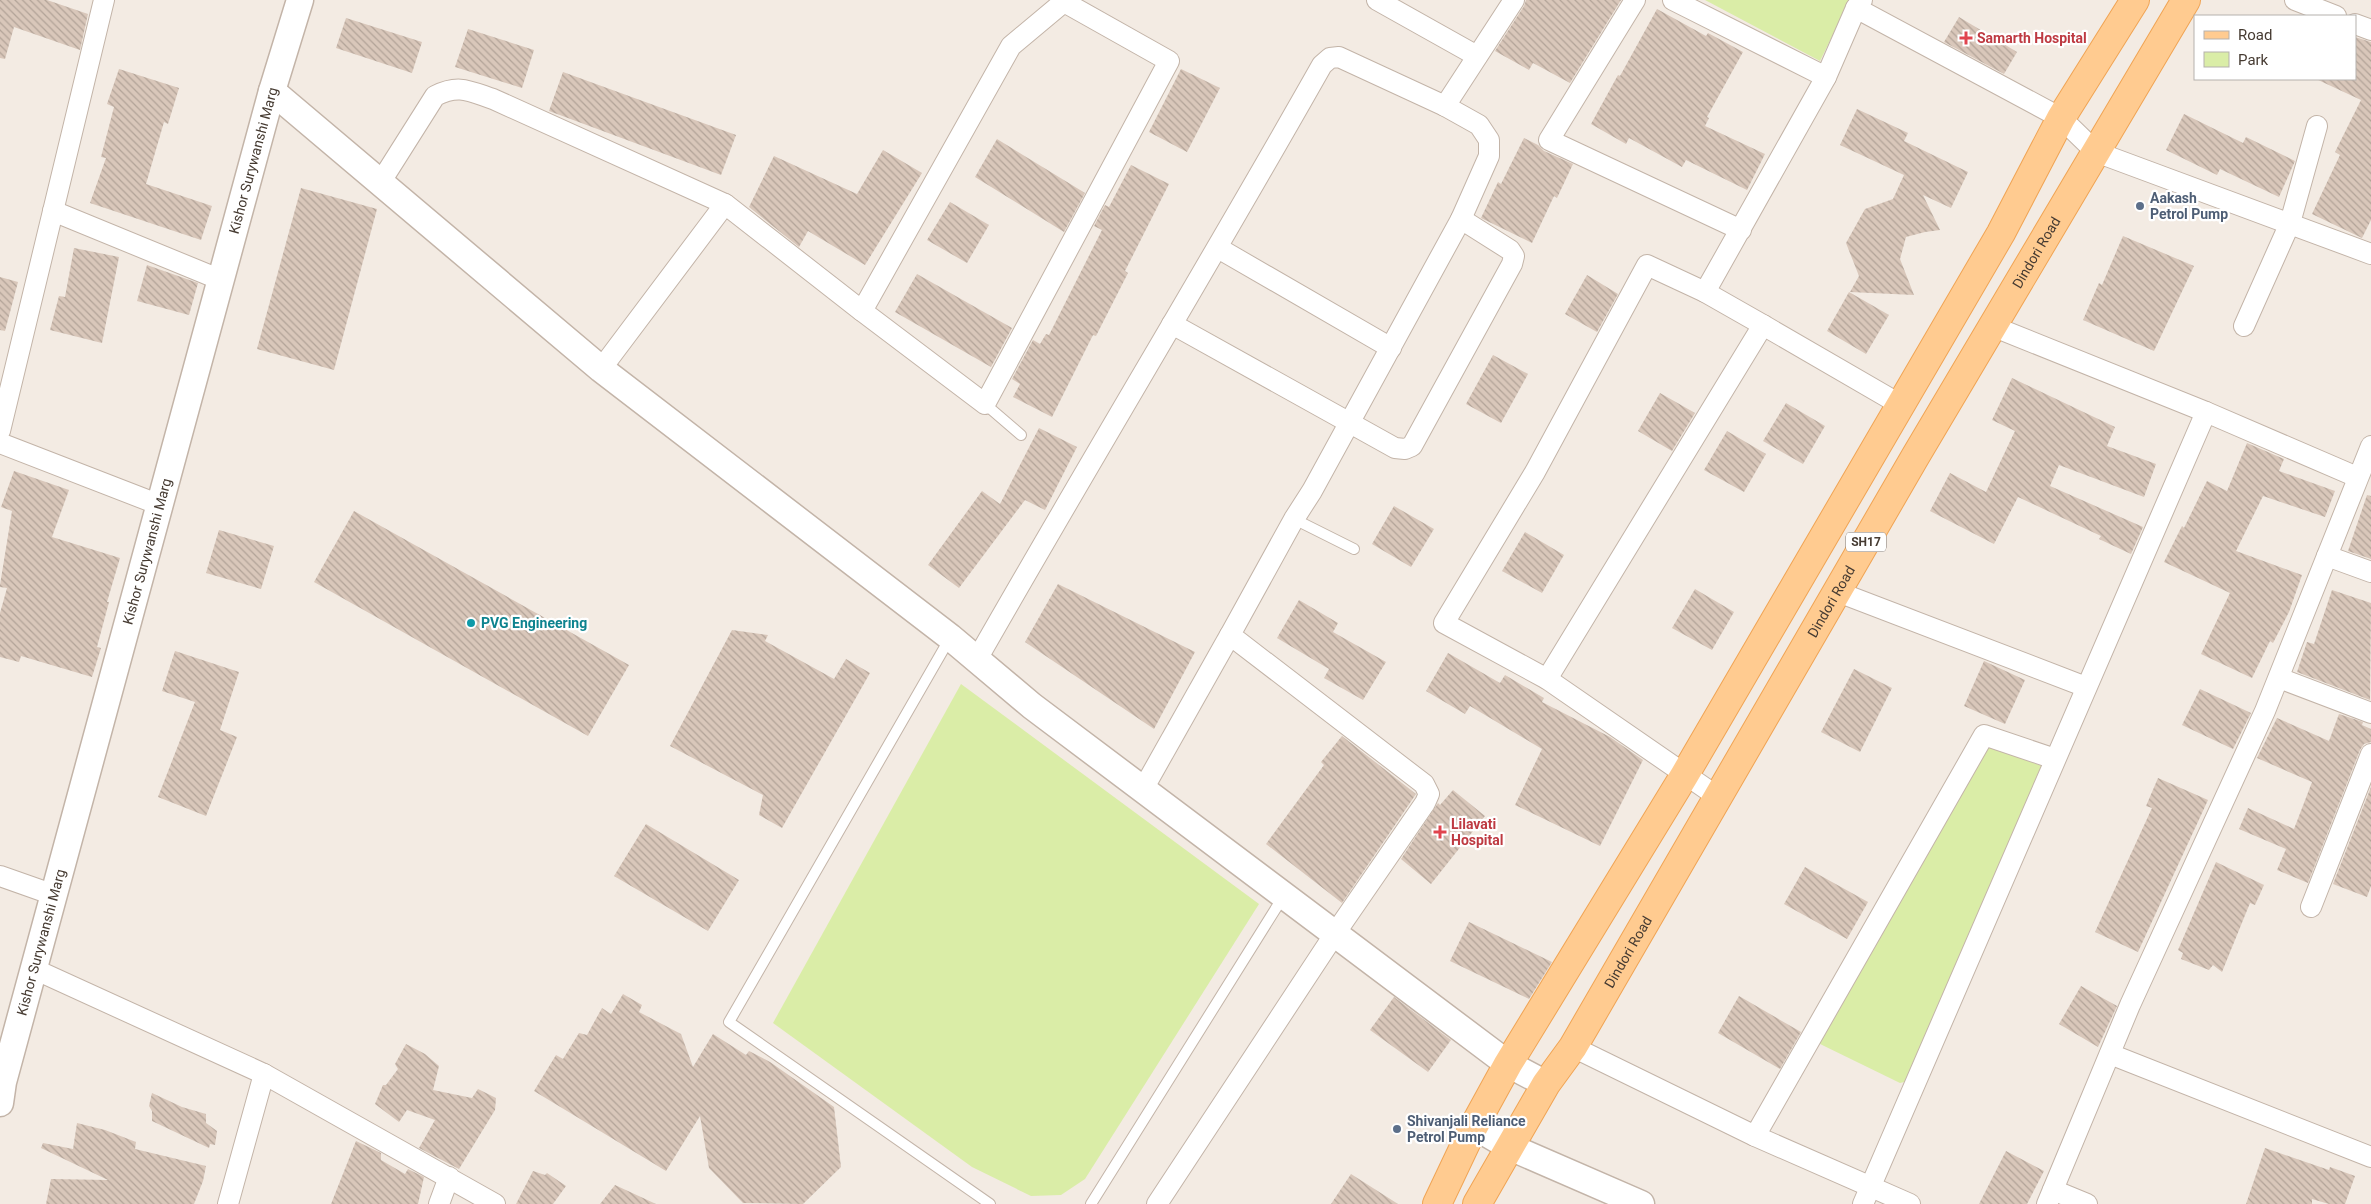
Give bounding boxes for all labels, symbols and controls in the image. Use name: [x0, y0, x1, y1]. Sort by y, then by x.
legend: [2194, 15, 2356, 80]
text: Road: [2238, 26, 2272, 44]
place label: Samarth Hospital: [1977, 30, 2087, 46]
marker: Samarth Hospital: [1959, 31, 1973, 45]
text: Park: [2238, 51, 2269, 69]
street label: Kishor Surywanshi Marg: [226, 86, 281, 236]
place label: Aakash Petrol Pump: [2150, 190, 2228, 222]
marker: Aakash Petrol Pump: [2134, 200, 2146, 212]
street label: Dindori Road: [2009, 214, 2064, 291]
street label: Kishor Surywanshi Marg: [120, 476, 175, 626]
road number: SH17: [1846, 532, 1886, 552]
street label: Dindori Road: [1804, 563, 1858, 640]
place label: PVG Engineering: [481, 615, 587, 631]
marker: PVG Engineering: [465, 617, 477, 629]
place label: Lilavati Hospital: [1451, 816, 1504, 848]
marker: Lilavati Hospital: [1433, 825, 1447, 839]
street label: Kishor Surywanshi Marg: [13, 867, 68, 1017]
street label: Dindori Road: [1601, 913, 1655, 991]
place label: Shivanjali Reliance Petrol Pump: [1407, 1113, 1526, 1145]
marker: Shivanjali Reliance Petrol Pump: [1391, 1123, 1403, 1135]

